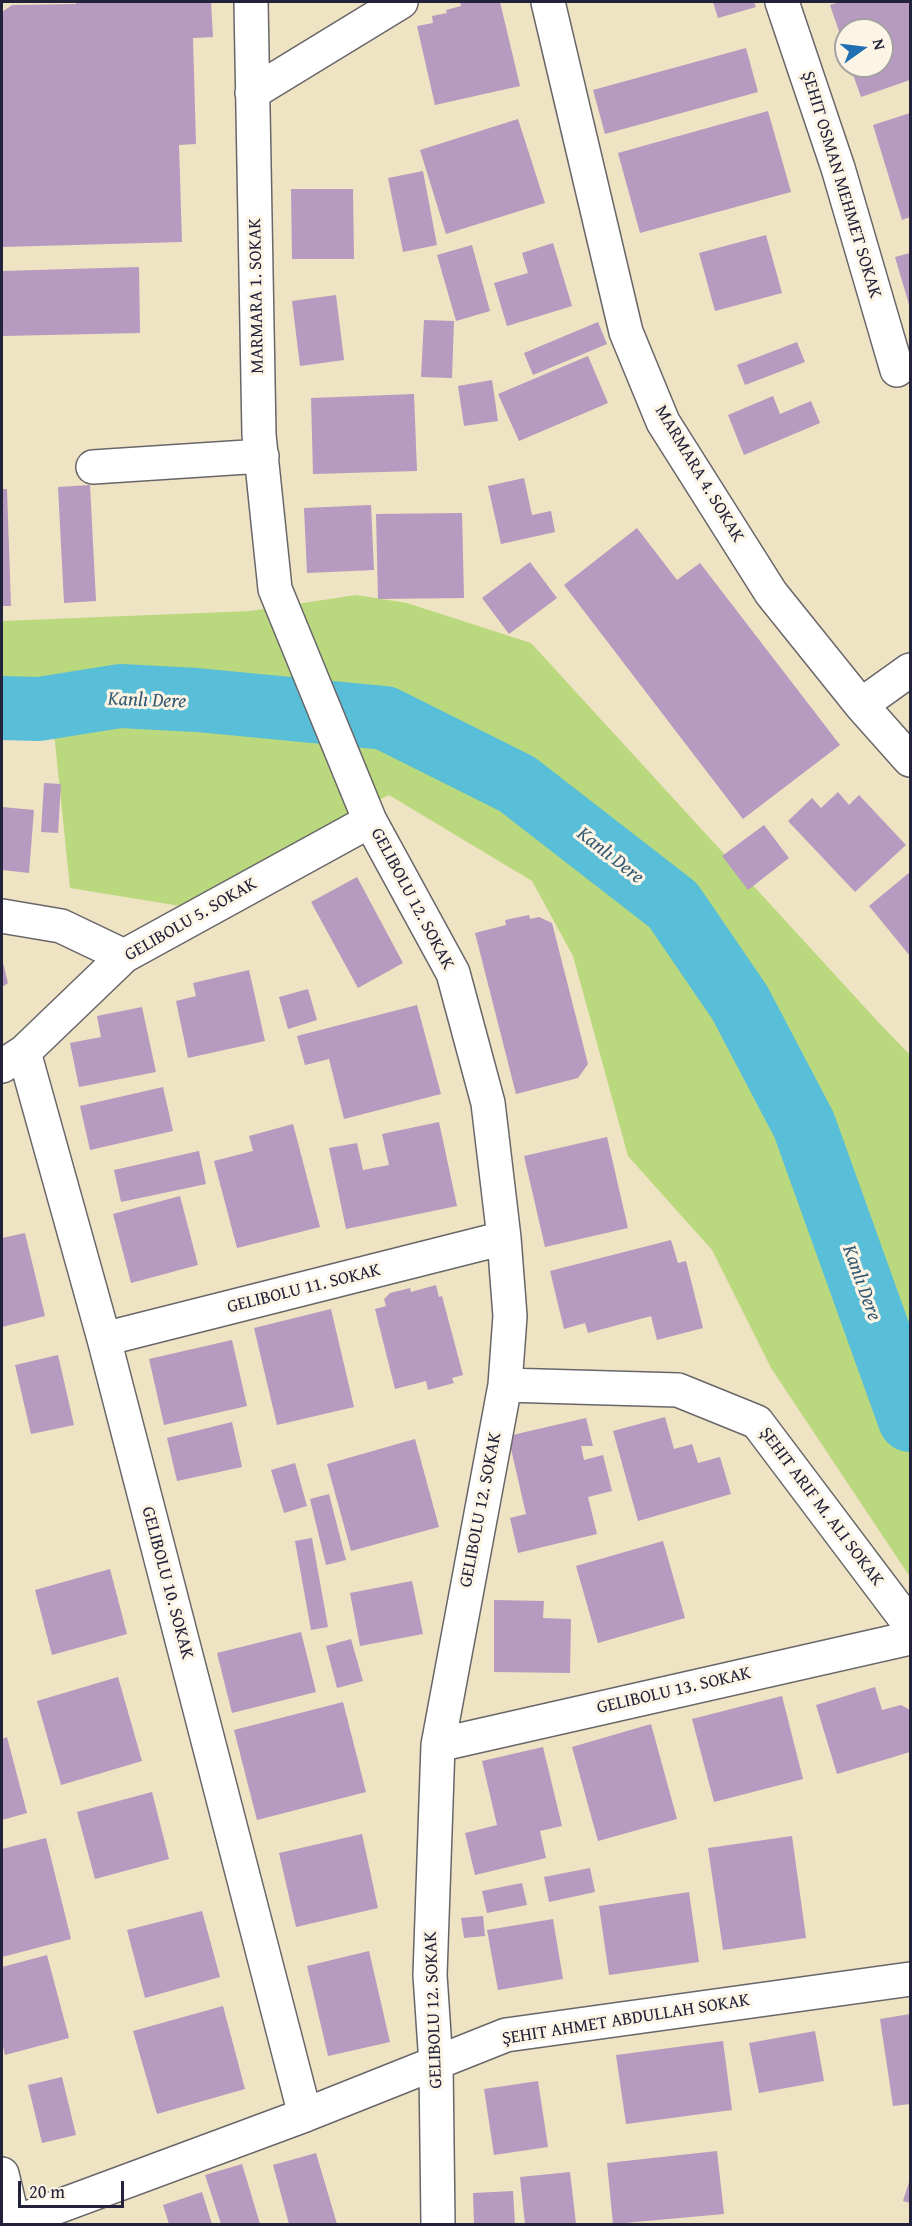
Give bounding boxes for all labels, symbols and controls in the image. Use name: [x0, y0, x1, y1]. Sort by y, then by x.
north arrow: [834, 18, 894, 78]
text: N: [867, 36, 892, 52]
street label: ŞEHIT OSMAN MEHMET SOKAK: [796, 69, 886, 301]
street label: MARMARA 1. SOKAK: [245, 218, 269, 374]
street label: MARMARA 4. SOKAK: [650, 402, 748, 546]
water label: Kanlı Dere: [107, 688, 187, 714]
water label: Kanlı Dere: [572, 822, 648, 890]
street label: GELIBOLU 12. SOKAK: [366, 824, 458, 974]
street label: GELIBOLU 5. SOKAK: [121, 873, 261, 967]
water label: Kanlı Dere: [836, 1242, 886, 1324]
street label: GELIBOLU 11. SOKAK: [225, 1259, 383, 1319]
street label: ŞEHIT ARIF M. ALI SOKAK: [754, 1423, 888, 1591]
street label: GELIBOLU 12. SOKAK: [455, 1431, 507, 1589]
street label: GELIBOLU 10. SOKAK: [136, 1504, 198, 1662]
street label: GELIBOLU 13. SOKAK: [595, 1663, 753, 1719]
street label: GELIBOLU 12. SOKAK: [420, 1931, 448, 2089]
street label: ŞEHIT AHMET ABDULLAH SOKAK: [501, 1990, 751, 2050]
scale bar: [21, 2169, 128, 2207]
text: 20 m: [29, 2178, 65, 2205]

